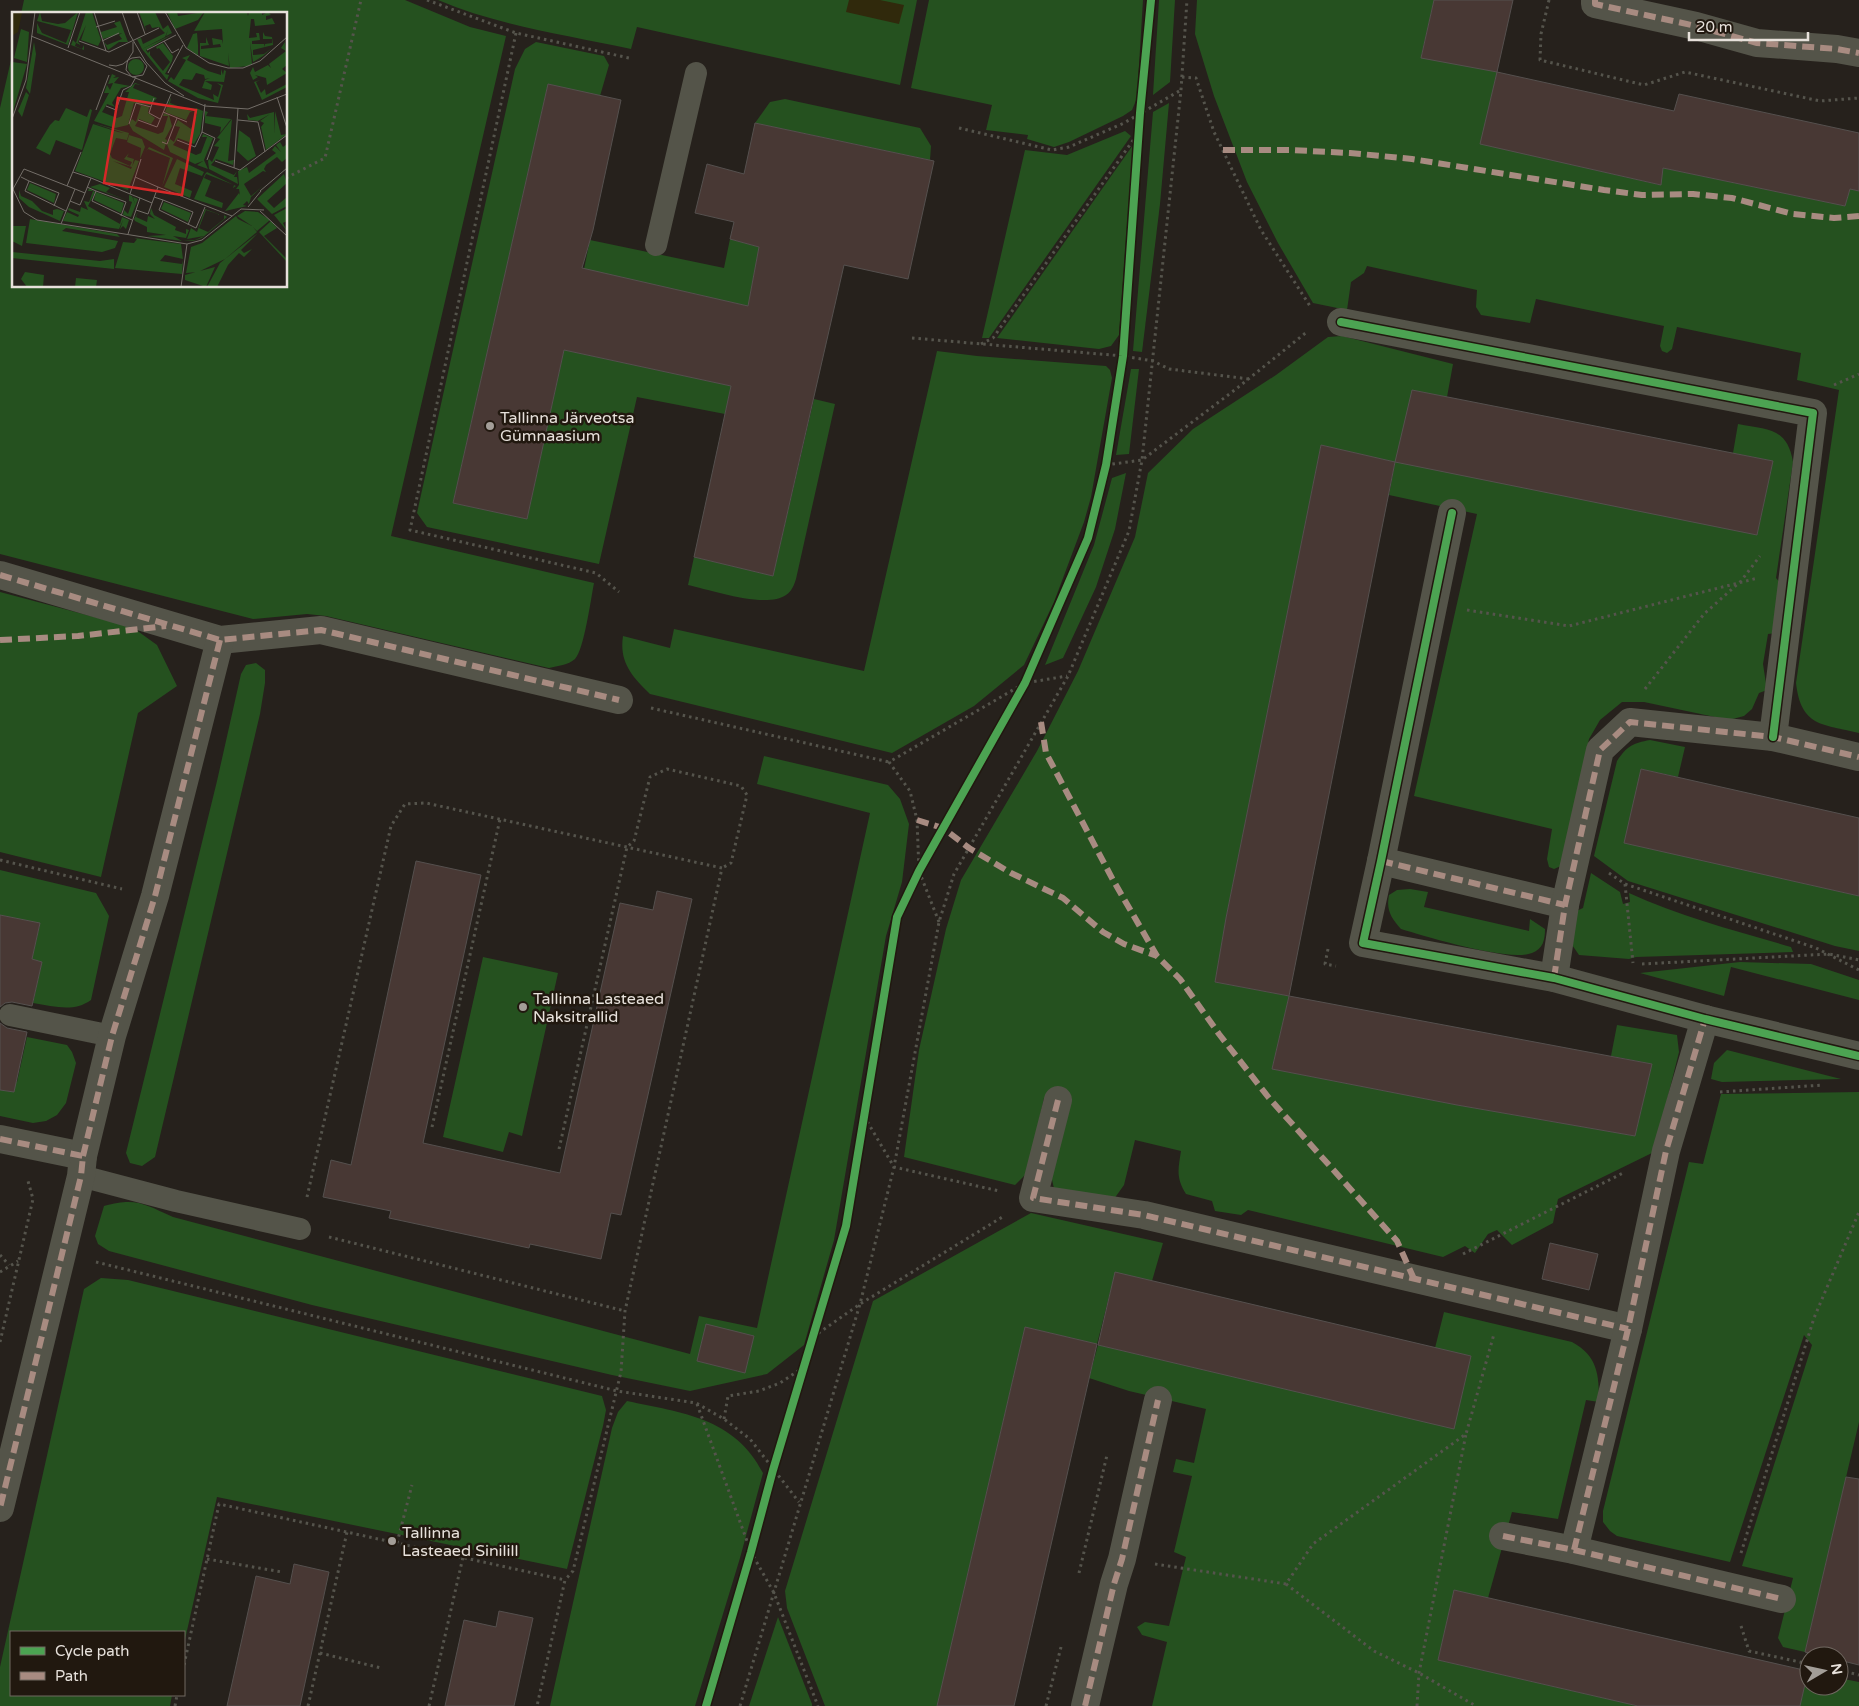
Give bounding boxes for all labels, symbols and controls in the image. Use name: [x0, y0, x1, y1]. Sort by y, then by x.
scale bar: [1689, 10, 1808, 42]
inset map: [12, 12, 288, 288]
text: 20 m: [1696, 18, 1733, 36]
place label: Tallinna Järveotsa Gümnaasium: [500, 408, 635, 446]
marker: Tallinna Järveotsa Gümnaasium: [484, 420, 496, 432]
place label: Tallinna Lasteaed Naksitrallid: [533, 989, 664, 1027]
marker: Tallinna Lasteaed Naksitrallid: [517, 1001, 529, 1013]
place label: Tallinna Lasteaed Sinilill: [402, 1523, 519, 1561]
marker: Tallinna Lasteaed Sinilill: [386, 1535, 398, 1547]
legend: [10, 1631, 185, 1696]
text: Cycle path: [55, 1642, 129, 1660]
north arrow: [1799, 1646, 1849, 1696]
text: N: [1827, 1662, 1846, 1676]
text: Path: [55, 1667, 88, 1685]

